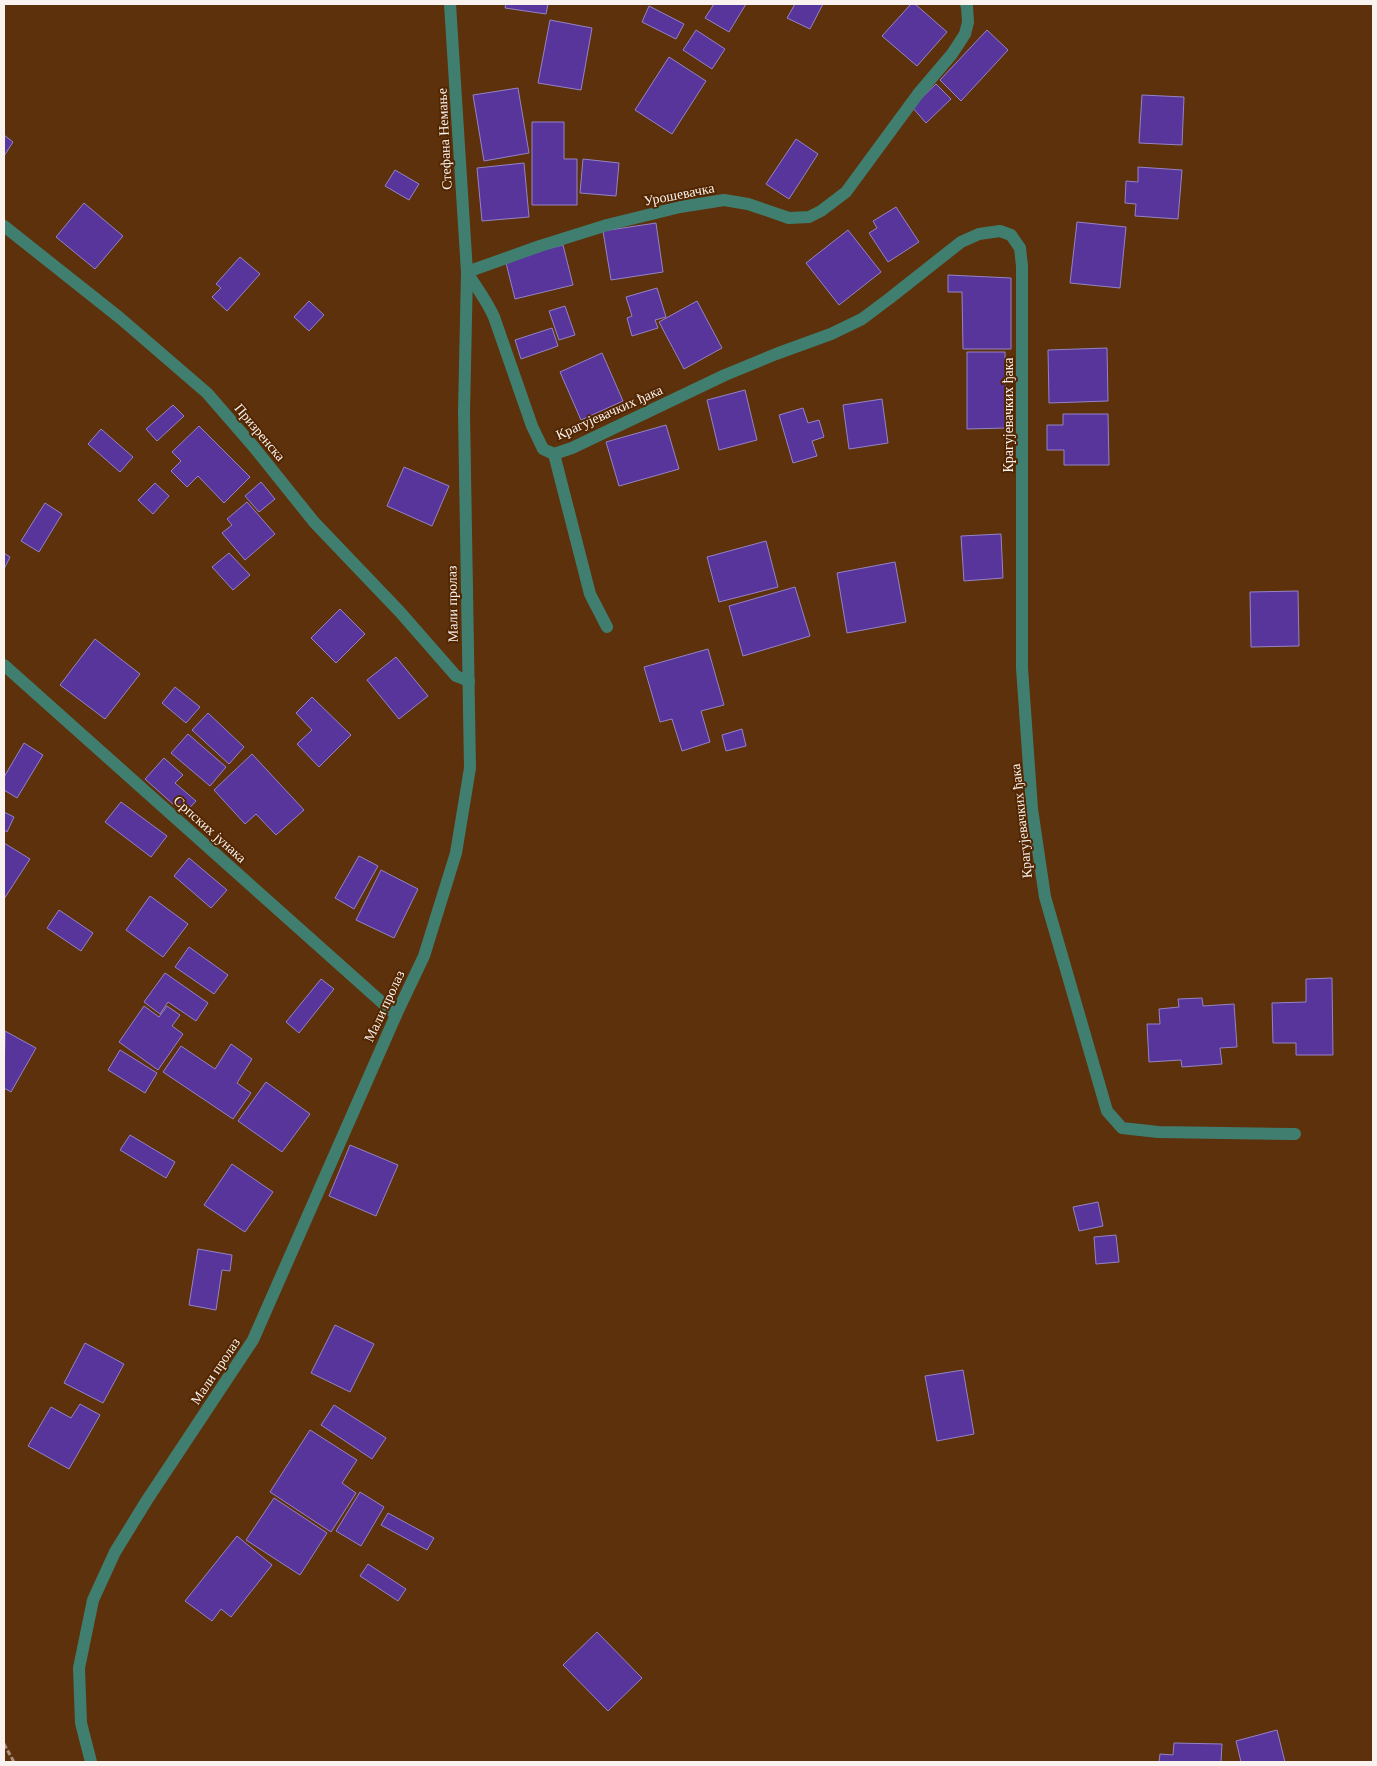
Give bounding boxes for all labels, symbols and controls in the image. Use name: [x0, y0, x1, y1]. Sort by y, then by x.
street label: Стефана Немање: [434, 88, 455, 190]
street label: Урошевачка: [643, 180, 716, 209]
street label: Крагујевачких ђака: [1001, 357, 1016, 473]
street label: Крагујевачких ђака: [554, 382, 666, 443]
street label: Призренска: [231, 401, 288, 464]
street label: Мали пролаз: [444, 565, 461, 643]
street label: Крагујевачких ђака: [1008, 762, 1035, 879]
street label: Српских јунака: [170, 793, 250, 866]
street label: Мали пролаз: [361, 968, 408, 1044]
street label: Мали пролаз: [188, 1335, 243, 1407]

